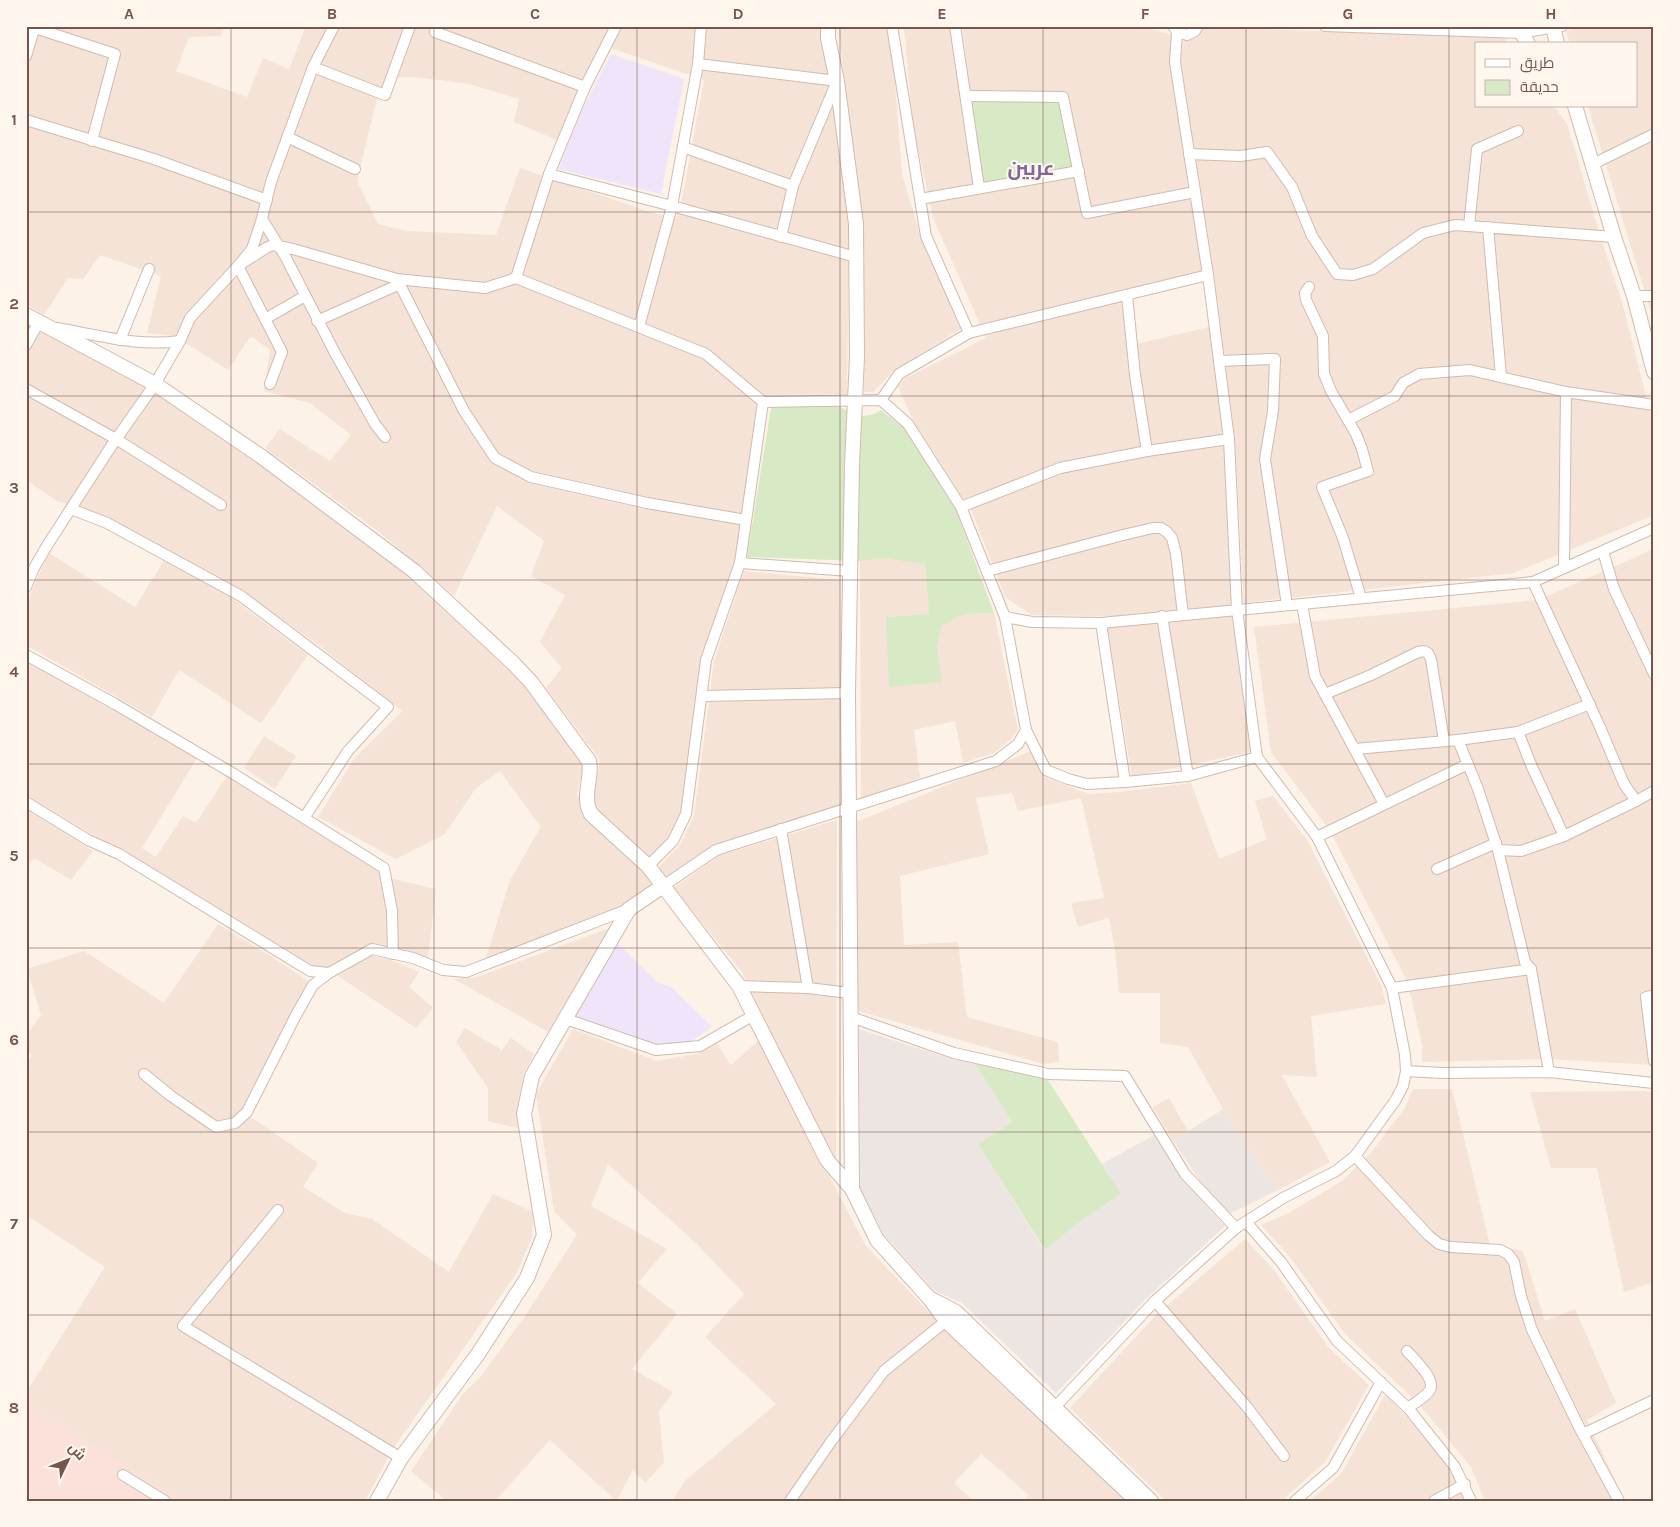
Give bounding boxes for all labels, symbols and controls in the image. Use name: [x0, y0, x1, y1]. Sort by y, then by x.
text: A: [124, 4, 134, 23]
text: B: [327, 4, 337, 23]
text: C: [530, 4, 540, 23]
text: D: [733, 4, 744, 23]
text: E: [937, 4, 947, 23]
text: F: [1141, 4, 1150, 23]
text: G: [1343, 4, 1353, 23]
text: H: [1545, 4, 1557, 23]
legend: [1475, 42, 1638, 108]
text: طريق: [1520, 54, 1554, 73]
text: حديقة: [1520, 78, 1559, 96]
text: 1: [11, 110, 17, 129]
district label: عربين: [1008, 157, 1055, 180]
text: 2: [9, 294, 19, 313]
text: 3: [9, 478, 19, 497]
text: 4: [9, 662, 19, 681]
text: 5: [9, 846, 19, 865]
text: 6: [9, 1030, 19, 1049]
text: 7: [10, 1214, 18, 1233]
text: 8: [9, 1398, 19, 1417]
north arrow: [42, 1434, 92, 1484]
text: ش: [65, 1439, 90, 1464]

